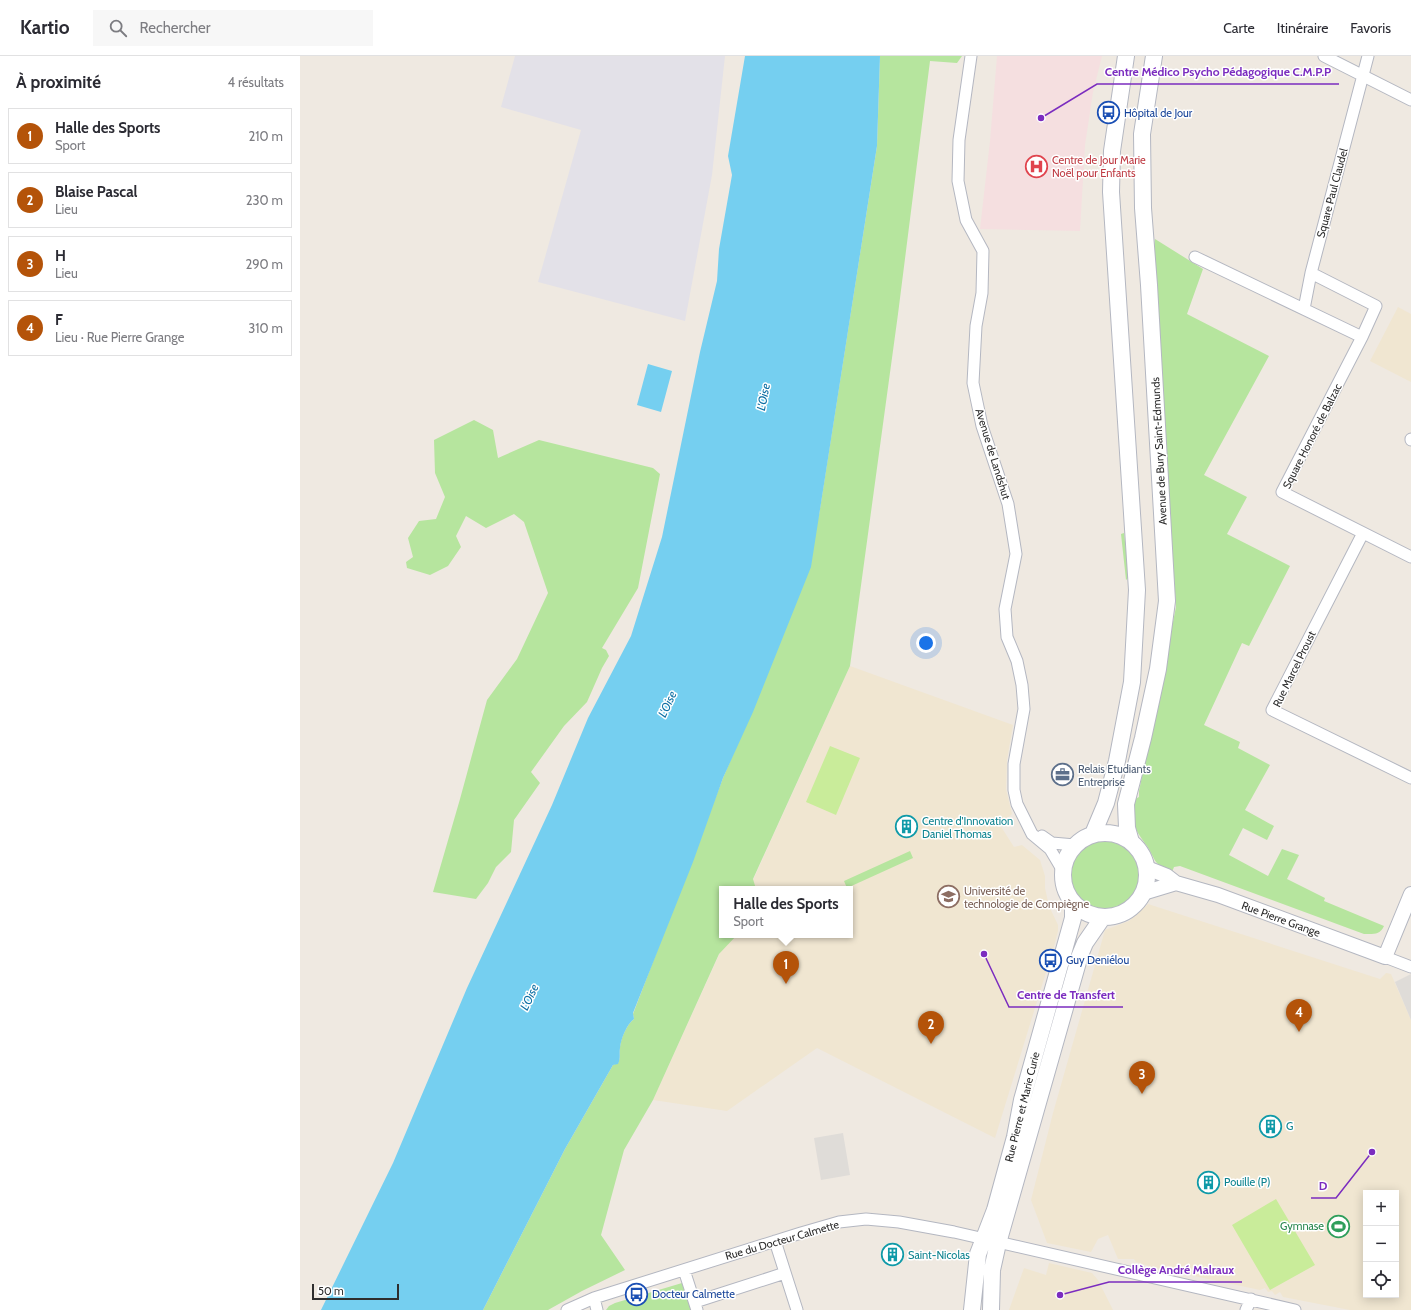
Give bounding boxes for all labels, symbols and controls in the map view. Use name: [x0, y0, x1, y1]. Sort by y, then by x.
search box: [93, 10, 373, 46]
text: Kartio: [20, 16, 69, 39]
icon: search: [107, 17, 129, 39]
text: Rechercher: [139, 19, 210, 37]
text: Carte: [1223, 19, 1255, 37]
text: Itinéraire: [1277, 19, 1328, 37]
text: Favoris: [1350, 19, 1391, 37]
callout: Centre Médico Psycho Pédagogique C.M.P.P: [1097, 60, 1339, 84]
text: Centre Médico Psycho Pédagogique C.M.P.P: [1105, 64, 1331, 79]
text: À proximité: [16, 72, 101, 92]
text: 4 résultats: [228, 74, 284, 90]
bus stop icon: Hôpital de Jour: [1096, 100, 1122, 126]
place label: Hôpital de Jour: [1124, 106, 1193, 120]
text: Halle des Sports: [55, 119, 160, 137]
text: 1: [28, 128, 32, 144]
text: 210 m: [249, 128, 283, 144]
text: Sport: [55, 137, 85, 153]
street label: Square Paul Claudel: [1313, 146, 1351, 239]
hospital icon: Centre de Jour Marie Noël pour Enfants: [1023, 153, 1049, 179]
place label: Centre de Jour Marie Noël pour Enfants: [1052, 153, 1146, 180]
text: Blaise Pascal: [55, 183, 138, 201]
text: 2: [27, 192, 33, 208]
text: 230 m: [246, 192, 283, 208]
text: Lieu: [55, 201, 78, 217]
text: H: [55, 247, 66, 265]
text: 3: [26, 256, 34, 272]
text: 290 m: [245, 256, 283, 272]
text: Lieu: [55, 265, 78, 281]
text: F: [55, 311, 63, 329]
text: 4: [26, 320, 34, 336]
text: 310 m: [248, 320, 283, 336]
text: Lieu · Rue Pierre Grange: [55, 329, 184, 345]
street label: Avenue de Bury Saint-Edmunds: [1148, 376, 1170, 525]
street label: Square Honoré de Balzac: [1279, 381, 1345, 491]
water label: L'Oise: [753, 382, 773, 412]
street label: Avenue de Landshut: [972, 407, 1014, 502]
street label: Rue Marcel Proust: [1269, 628, 1319, 709]
your location: [916, 633, 936, 653]
water label: L'Oise: [654, 688, 680, 720]
office icon: Relais Etudiants Entreprise: [1049, 762, 1075, 788]
place label: Relais Etudiants Entreprise: [1078, 762, 1151, 789]
building icon: Centre d'Innovation Daniel Thomas: [893, 814, 919, 840]
place label: Centre d'Innovation Daniel Thomas: [922, 814, 1013, 841]
school or university icon: Université de technologie de Compiègne: [936, 884, 962, 910]
place label: Université de technologie de Compiègne: [964, 884, 1089, 911]
popup: [719, 886, 853, 938]
text: Halle des Sports: [733, 895, 839, 913]
street label: Rue Pierre Grange: [1240, 898, 1323, 940]
text: Sport: [733, 913, 764, 929]
bus stop icon: Guy Deniélou: [1038, 947, 1064, 973]
pin: 1: [773, 951, 799, 984]
place label: Guy Deniélou: [1066, 953, 1129, 967]
water label: L'Oise: [516, 981, 542, 1013]
callout: Centre de Transfert: [1009, 983, 1123, 1007]
text: Centre de Transfert: [1017, 987, 1115, 1002]
pin: 4: [1286, 999, 1312, 1032]
pin: 2: [918, 1011, 944, 1044]
street label: Rue Pierre et Marie Curie: [1002, 1050, 1043, 1164]
pin: 3: [1129, 1061, 1155, 1094]
building icon: G: [1257, 1113, 1283, 1139]
place label: G: [1286, 1119, 1293, 1133]
building icon: Pouille (P): [1195, 1169, 1221, 1195]
callout: D: [1311, 1174, 1336, 1198]
place label: Pouille (P): [1224, 1175, 1270, 1189]
text: D: [1319, 1178, 1328, 1193]
map controls: [1363, 1190, 1399, 1298]
button: +: [1363, 1190, 1399, 1226]
sports icon: Gymnase: [1326, 1213, 1352, 1239]
street label: Rue du Docteur Calmette: [724, 1217, 841, 1263]
place label: Gymnase: [1280, 1219, 1324, 1233]
button: −: [1363, 1226, 1399, 1262]
building icon: Saint-Nicolas: [880, 1242, 906, 1268]
place label: Saint-Nicolas: [908, 1248, 970, 1262]
callout: Collège André Malraux: [1109, 1258, 1242, 1282]
text: Collège André Malraux: [1118, 1262, 1234, 1277]
button: locate: [1363, 1262, 1399, 1298]
bus stop icon: Docteur Calmette: [624, 1281, 650, 1307]
scale bar: [312, 1282, 399, 1301]
text: 50 m: [318, 1284, 344, 1298]
place label: Docteur Calmette: [652, 1287, 735, 1301]

